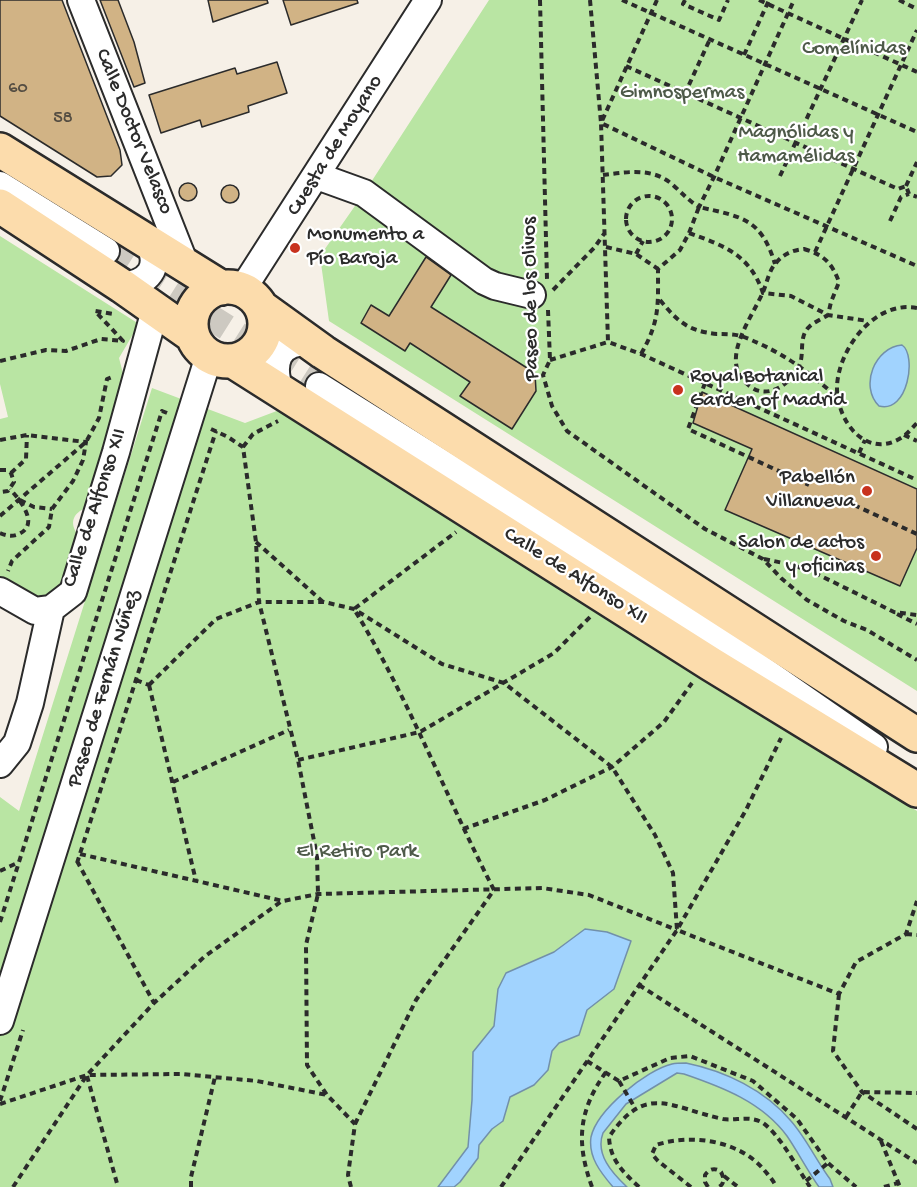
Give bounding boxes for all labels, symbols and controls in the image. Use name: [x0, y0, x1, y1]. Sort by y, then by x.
park label: Comelínidas: [802, 37, 906, 63]
street label: Calle Doctor Velasco: [88, 46, 178, 218]
street label: Cuesta de Moyano: [283, 71, 389, 221]
house number: 60: [8, 78, 28, 100]
park label: Gimnospermas: [620, 81, 744, 107]
house number: 58: [53, 108, 73, 130]
park label: Magnólidas y Hamamélidas: [738, 121, 854, 171]
street label: Paseo de los Olivos: [518, 217, 546, 381]
place label: Monumento a Pío Baroja: [307, 223, 424, 273]
marker: Monumento a Pío Baroja: [288, 241, 302, 255]
place label: Royal Botanical Garden of Madrid: [690, 365, 846, 415]
marker: Royal Botanical Garden of Madrid: [671, 383, 685, 397]
street label: Calle de Alfonso XII: [58, 425, 134, 591]
place label: Pabellón Villanueva: [766, 466, 855, 516]
marker: Pabellón Villanueva: [860, 484, 874, 498]
street label: Calle de Alfonso XII: [498, 523, 652, 631]
place label: Salon de actos y oficinas: [738, 531, 864, 581]
marker: Salon de actos y oficinas: [869, 549, 883, 563]
street label: Paseo de Fernán Núñez: [63, 587, 147, 791]
park label: El Retiro Park: [297, 840, 417, 866]

